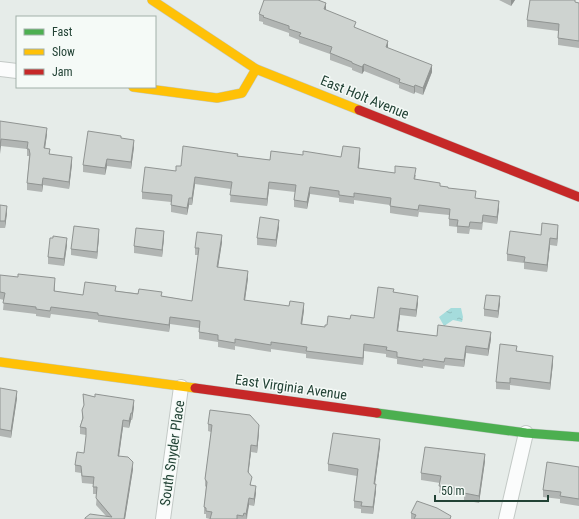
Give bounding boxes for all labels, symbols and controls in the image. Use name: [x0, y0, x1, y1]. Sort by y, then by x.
legend: [16, 16, 156, 88]
text: Fast: [52, 25, 73, 39]
text: Slow: [52, 45, 75, 59]
text: Jam: [52, 65, 73, 79]
street label: East Holt Avenue: [318, 72, 412, 122]
street label: East Virginia Avenue: [234, 371, 348, 403]
street label: South Snyder Place: [157, 399, 187, 507]
scale bar: [435, 477, 548, 503]
text: 50 m: [441, 484, 465, 498]

